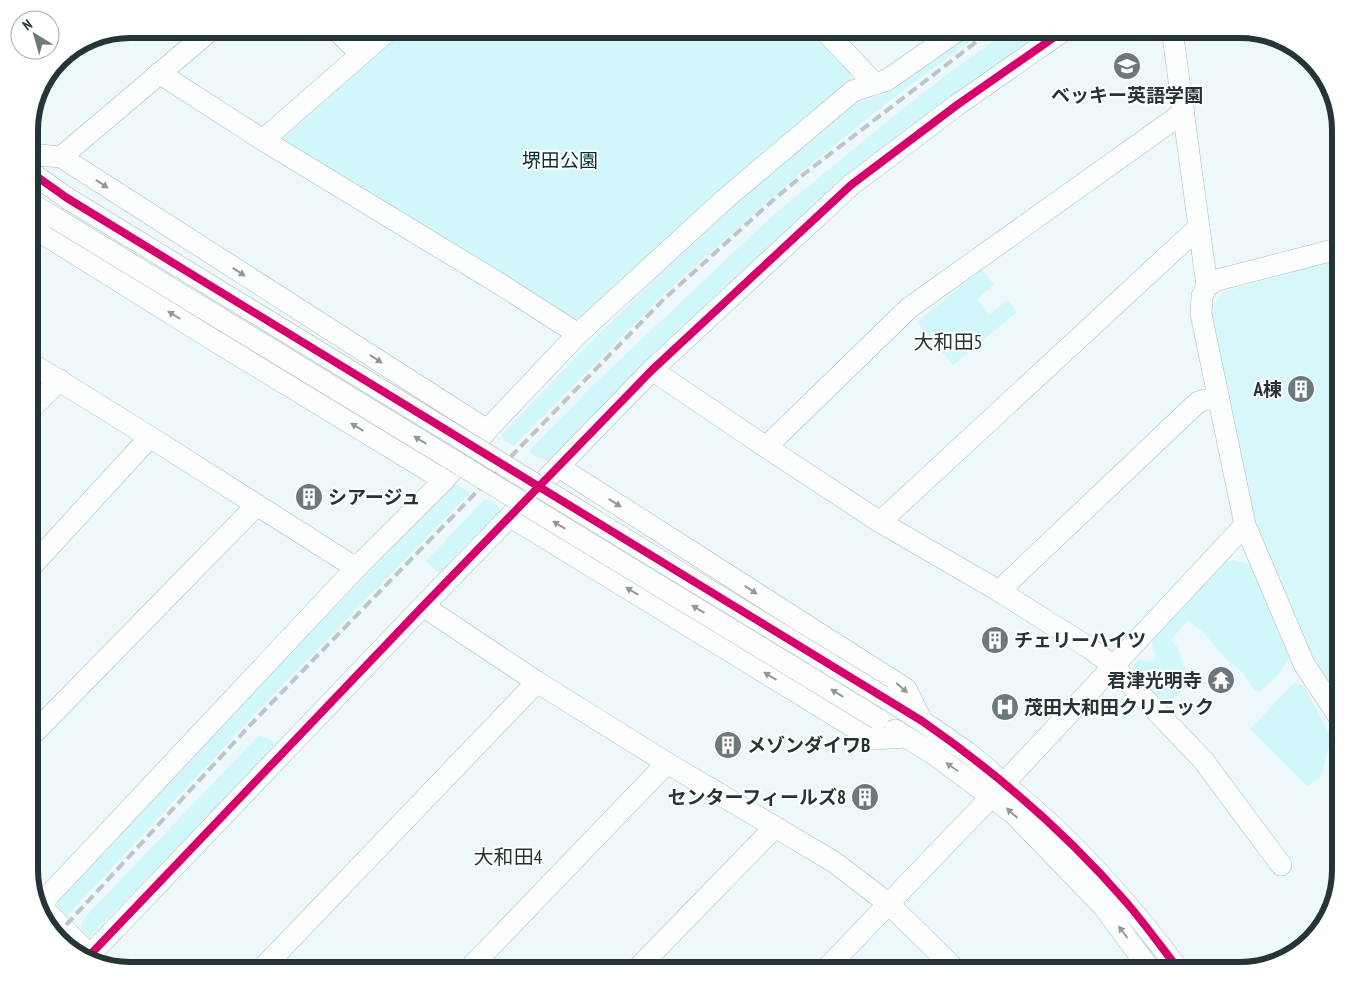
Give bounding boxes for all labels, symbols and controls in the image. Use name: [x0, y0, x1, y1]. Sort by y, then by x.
north arrow: [10, 10, 60, 60]
text: N: [19, 15, 36, 34]
school or university icon: ベッキー英語学園: [1112, 51, 1142, 81]
place label: ベッキー英語学園: [1051, 83, 1203, 107]
park label: 堺田公園: [522, 148, 598, 172]
one-way arrow: [96, 179, 109, 188]
one-way arrow: [233, 267, 246, 276]
one-way arrow: [167, 311, 180, 320]
district label: 大和田5: [914, 329, 983, 355]
one-way arrow: [369, 355, 383, 364]
building icon: A棟: [1286, 374, 1316, 404]
place label: A棟: [1252, 377, 1282, 401]
one-way arrow: [351, 423, 364, 432]
one-way arrow: [413, 436, 426, 445]
building icon: シアージュ: [294, 482, 324, 512]
place label: シアージュ: [328, 485, 420, 509]
one-way arrow: [608, 498, 621, 507]
one-way arrow: [552, 520, 565, 529]
one-way arrow: [745, 585, 758, 595]
one-way arrow: [625, 586, 638, 595]
one-way arrow: [691, 604, 704, 613]
building icon: チェリーハイツ: [980, 625, 1010, 655]
place label: チェリーハイツ: [1014, 628, 1146, 652]
temple icon: 君津光明寺: [1206, 665, 1236, 695]
place label: 君津光明寺: [1107, 668, 1202, 692]
one-way arrow: [764, 671, 777, 680]
one-way arrow: [896, 682, 908, 694]
one-way arrow: [830, 689, 843, 698]
hospital icon: 茂田大和田クリニック: [990, 692, 1020, 722]
place label: 茂田大和田クリニック: [1024, 695, 1214, 719]
building icon: メゾンダイワB: [713, 730, 743, 760]
place label: メゾンダイワB: [747, 733, 870, 757]
one-way arrow: [945, 762, 959, 772]
building icon: センターフィールズ8: [850, 782, 880, 812]
place label: センターフィールズ8: [667, 785, 846, 809]
one-way arrow: [1007, 807, 1019, 819]
district label: 大和田4: [474, 844, 543, 870]
one-way arrow: [1118, 925, 1128, 939]

